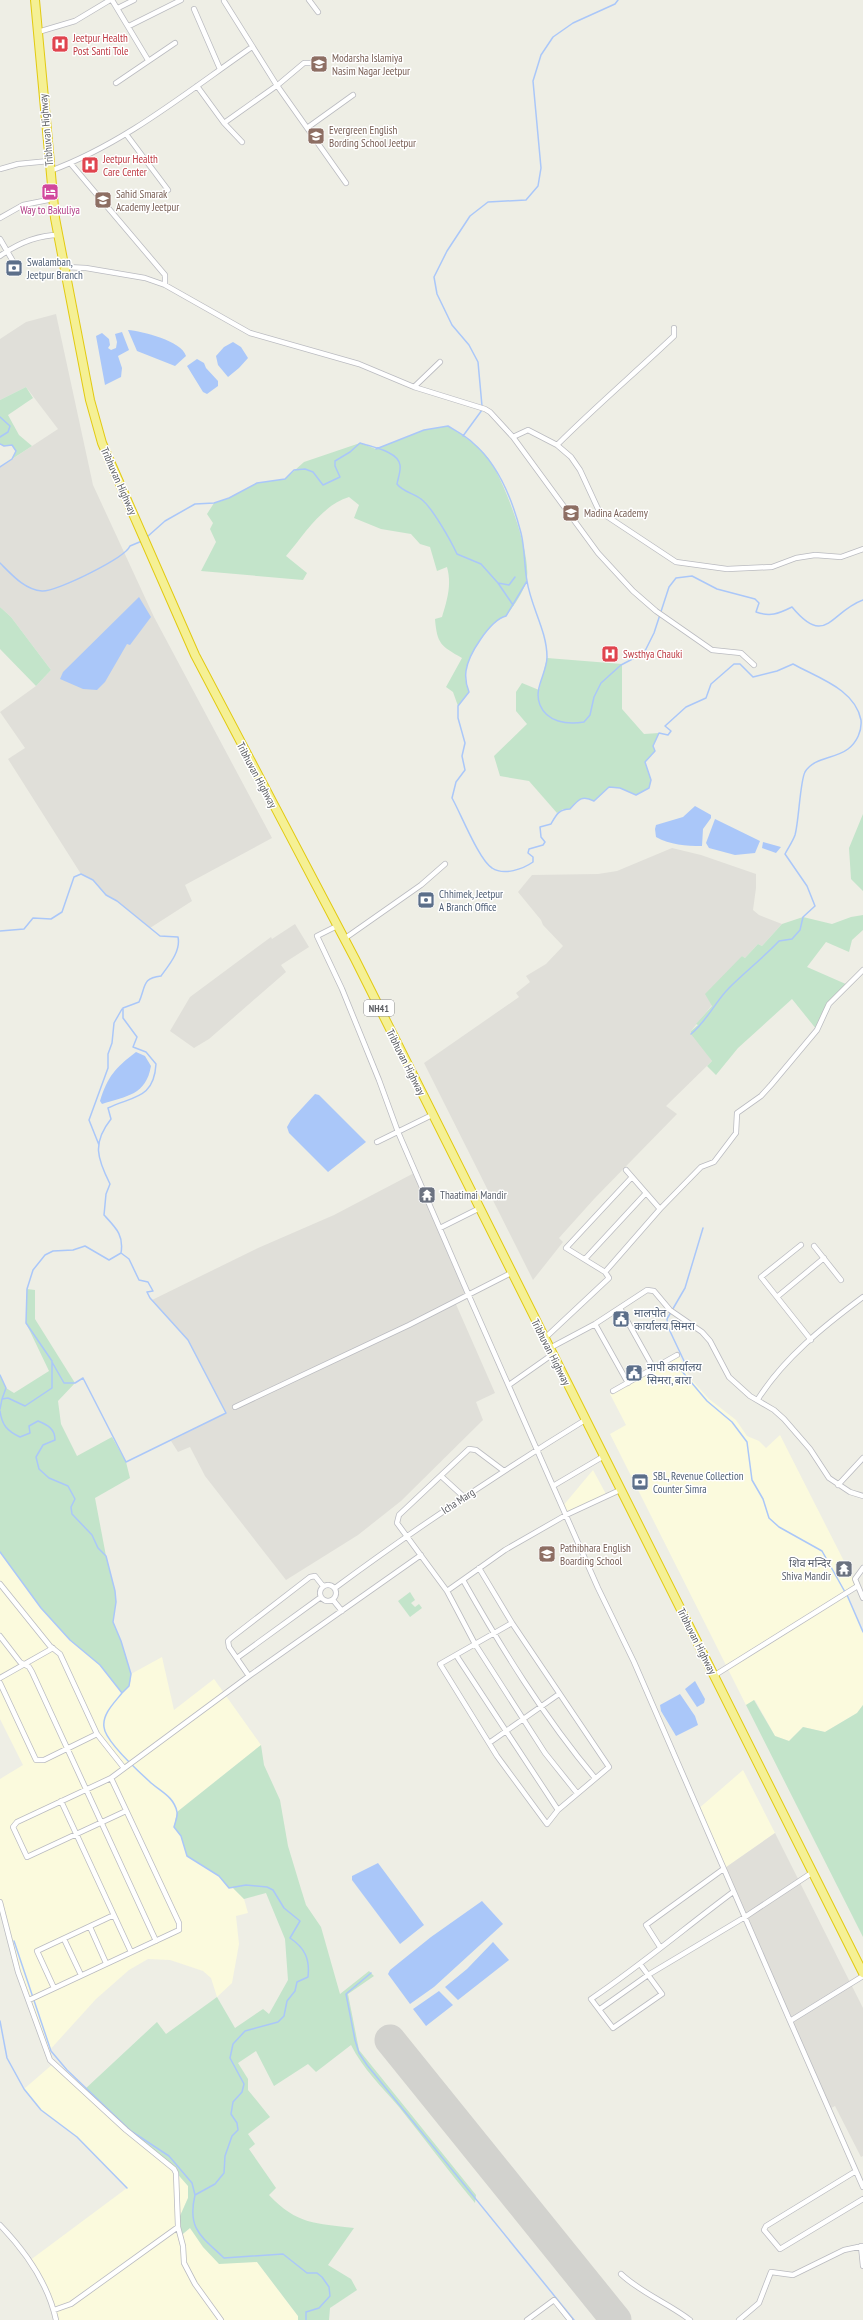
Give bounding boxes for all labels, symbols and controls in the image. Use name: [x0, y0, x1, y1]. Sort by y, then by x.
place label: Jeetpur Health Post Santi Tole: [72, 31, 129, 58]
hospital icon: Jeetpur Health Post Santi Tole: [50, 34, 70, 54]
place label: Modarsha Islamiya Nasim Nagar Jeetpur: [332, 51, 410, 78]
school or university icon: Modarsha Islamiya Nasim Nagar Jeetpur: [309, 54, 329, 74]
street label: Tribhuvan Highway: [36, 92, 56, 167]
place label: Evergreen English Bording School Jeetpur: [329, 123, 416, 150]
school or university icon: Evergreen English Bording School Jeetpur: [306, 126, 326, 146]
place label: Jeetpur Health Care Center: [102, 152, 158, 179]
hospital icon: Jeetpur Health Care Center: [80, 155, 100, 175]
hotel icon: Way to Bakuliya: [40, 182, 60, 202]
place label: Sahid Smarak Academy Jeetpur: [116, 187, 179, 214]
school or university icon: Sahid Smarak Academy Jeetpur: [93, 190, 113, 210]
place label: Way to Bakuliya: [20, 203, 80, 217]
place label: Swalamban, Jeetpur Branch: [26, 255, 83, 282]
bank icon: Swalamban, Jeetpur Branch: [4, 258, 24, 278]
street label: Tribhuvan Highway: [98, 445, 140, 518]
school or university icon: Madina Academy: [561, 503, 581, 523]
place label: Madina Academy: [584, 506, 649, 520]
hospital icon: Swsthya Chauki: [600, 644, 620, 664]
place label: Swsthya Chauki: [623, 647, 682, 661]
street label: Tribhuvan Highway: [234, 740, 281, 811]
place label: Chhimek, Jeetpur A Branch Office: [439, 887, 503, 914]
bank icon: Chhimek, Jeetpur A Branch Office: [416, 890, 436, 910]
road number: NH41: [364, 1000, 394, 1016]
street label: Tribhuvan Highway: [383, 1027, 429, 1098]
temple icon: Thaatimai Mandir: [417, 1185, 437, 1205]
place label: Thaatimai Mandir: [440, 1188, 507, 1202]
place label: मालपोत कार्यालय सिमरा: [634, 1306, 695, 1333]
public building icon: मालपोत कार्यालय सिमरा: [611, 1309, 631, 1329]
street label: Tribhuvan Highway: [528, 1317, 574, 1388]
place label: नापी कार्यालय सिमरा, बारा: [647, 1360, 702, 1387]
public building icon: नापी कार्यालय सिमरा, बारा: [624, 1363, 644, 1383]
place label: SBL, Revenue Collection Counter Simra: [653, 1469, 744, 1496]
bank icon: SBL, Revenue Collection Counter Simra: [630, 1472, 650, 1492]
street label: Icha Marg: [439, 1485, 478, 1517]
place label: Pathibhara English Boarding School: [560, 1541, 631, 1568]
school or university icon: Pathibhara English Boarding School: [537, 1544, 557, 1564]
place label: शिव मन्दिर Shiva Mandir: [782, 1556, 831, 1583]
temple icon: शिव मन्दिर Shiva Mandir: [834, 1559, 854, 1579]
street label: Tribhuvan Highway: [674, 1606, 720, 1677]

